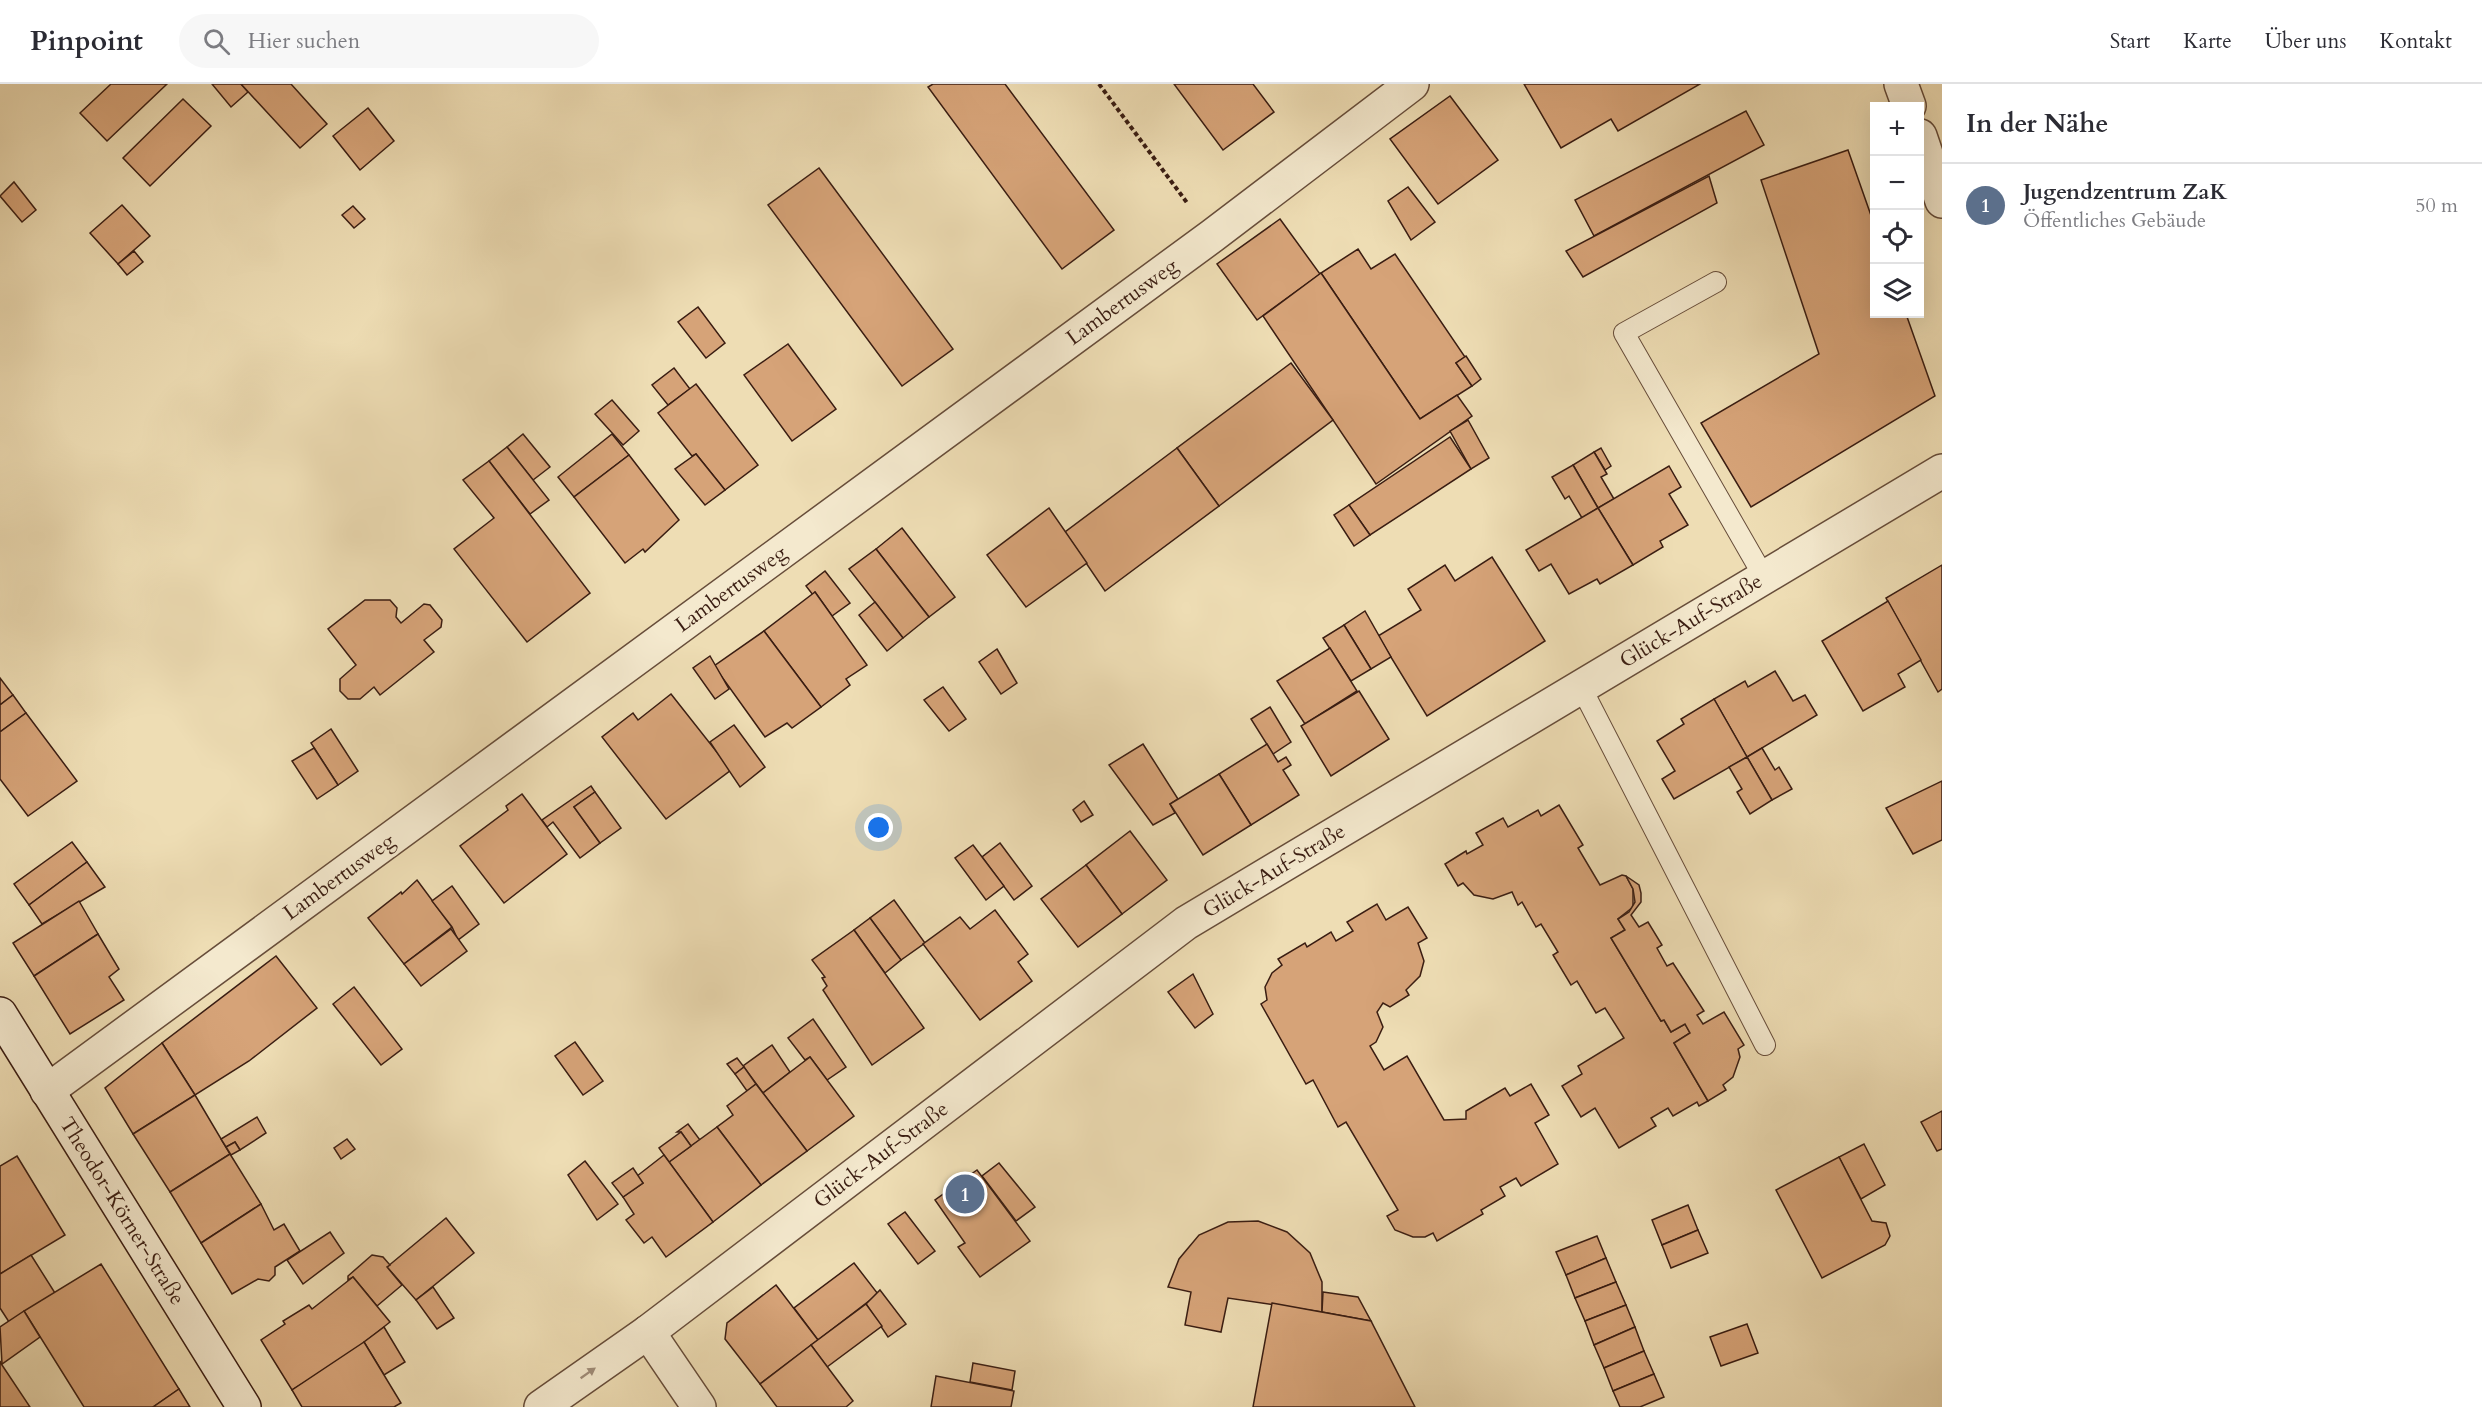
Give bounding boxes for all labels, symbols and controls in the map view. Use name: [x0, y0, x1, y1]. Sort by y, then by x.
search box: [179, 14, 599, 68]
text: Pinpoint: [30, 22, 143, 60]
icon: search: [200, 25, 233, 58]
text: Hier suchen: [248, 26, 360, 56]
text: Start: [2110, 27, 2150, 56]
text: Karte: [2183, 27, 2232, 56]
text: Über uns: [2265, 27, 2347, 56]
text: Kontakt: [2380, 27, 2452, 56]
map controls: [1870, 102, 1924, 318]
button: +: [1870, 102, 1924, 156]
text: In der Nähe: [1966, 106, 2108, 141]
button: −: [1870, 156, 1924, 210]
text: Jugendzentrum ZaK: [2023, 177, 2227, 207]
text: 1: [1980, 192, 1991, 219]
text: 50 m: [2415, 192, 2458, 219]
text: Öffentliches Gebäude: [2023, 207, 2206, 234]
button: locate: [1870, 210, 1924, 264]
street label: Lambertusweg: [1060, 252, 1184, 352]
button: layers: [1870, 264, 1924, 318]
street label: Lambertusweg: [669, 539, 793, 639]
street label: Glück-Auf-Straße: [1614, 567, 1768, 675]
your location: [864, 813, 893, 842]
street label: Glück-Auf-Straße: [1197, 817, 1351, 925]
street label: Lambertusweg: [277, 827, 401, 927]
street label: Glück-Auf-Straße: [808, 1095, 954, 1215]
street label: Theodor-Körner-Straße: [52, 1112, 192, 1310]
pin: 1: [946, 1172, 984, 1216]
one-way arrow: [581, 1368, 596, 1380]

